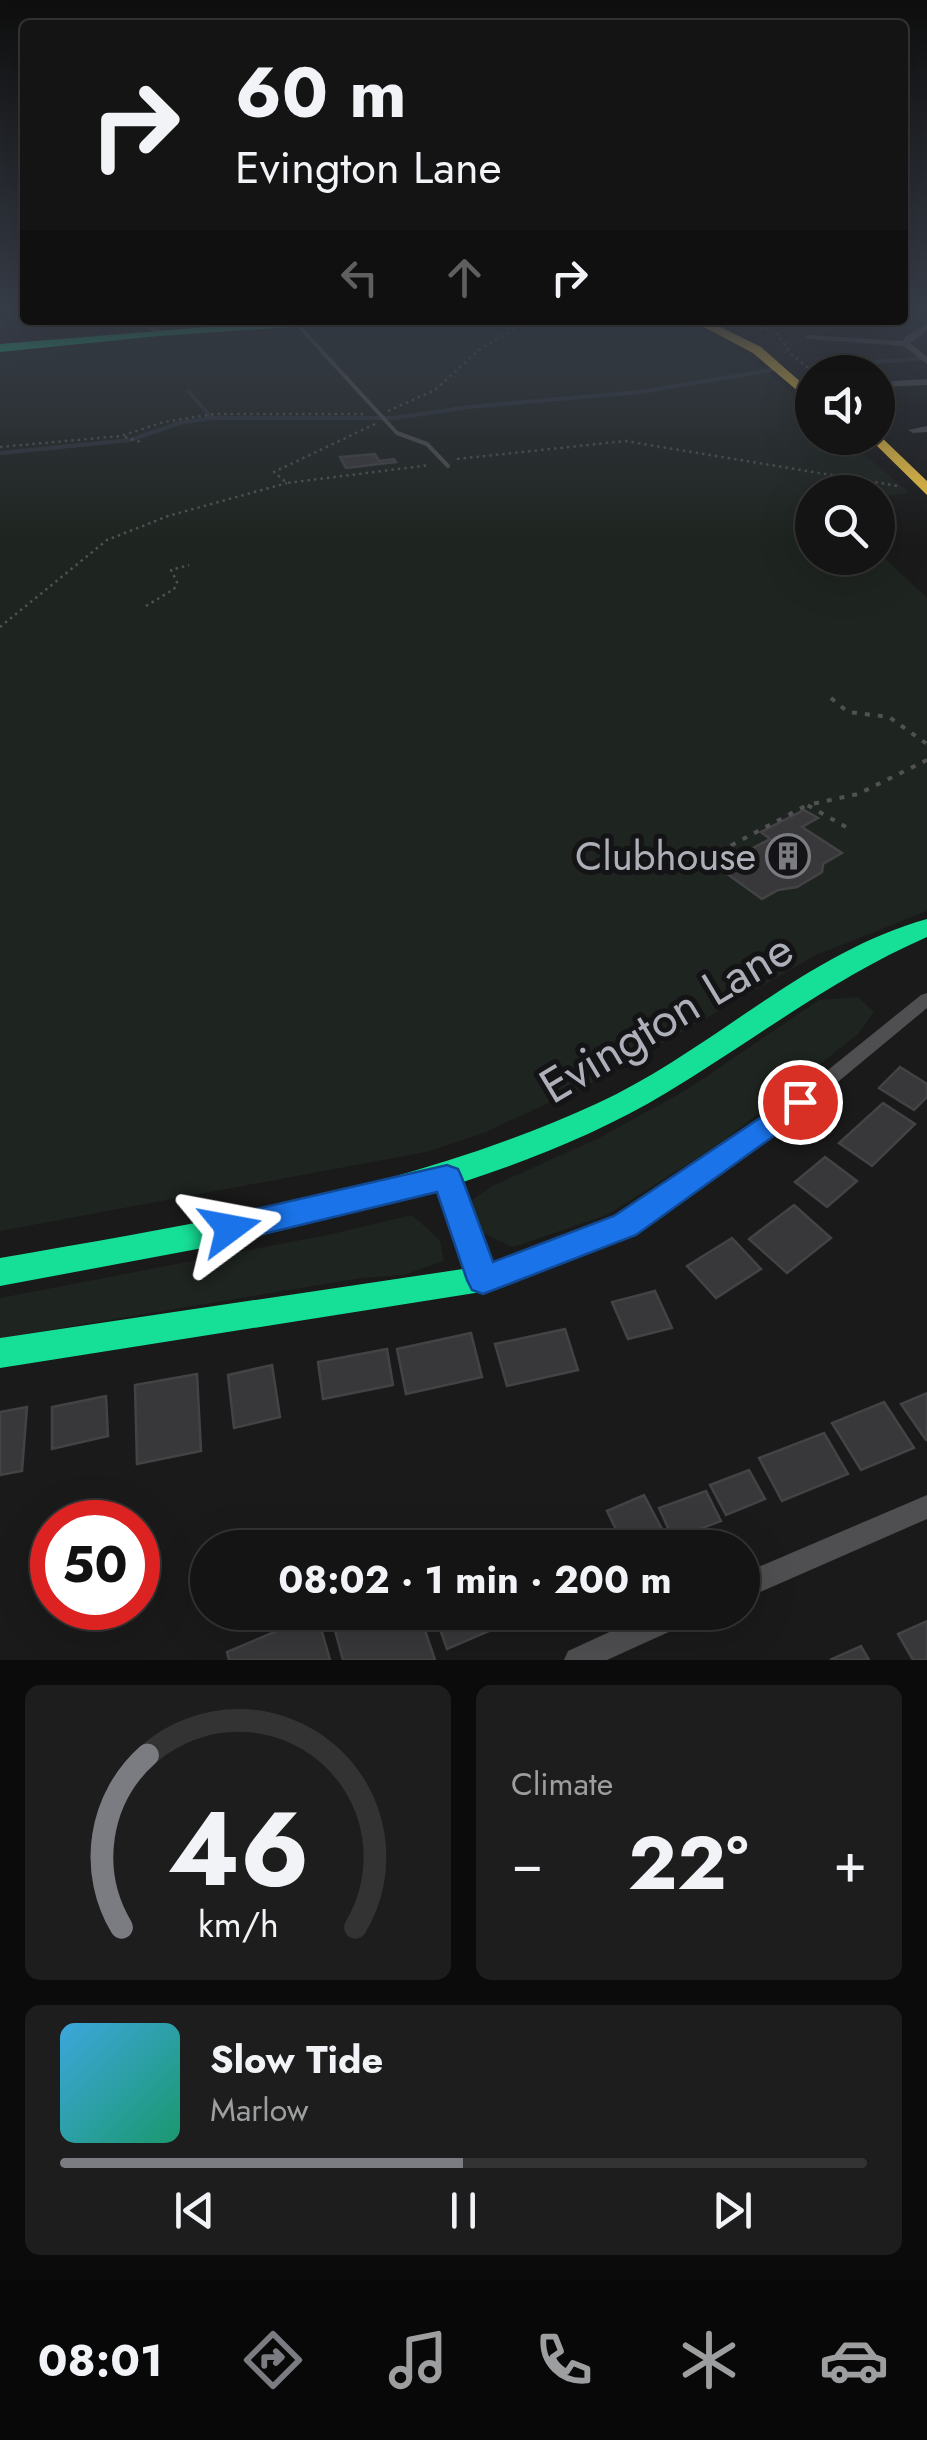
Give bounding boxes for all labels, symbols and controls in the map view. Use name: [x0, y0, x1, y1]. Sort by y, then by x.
text: 60 m: [235, 42, 407, 143]
icon: right: [70, 60, 200, 190]
text: Evington Lane: [235, 135, 502, 200]
icon: left: [332, 250, 387, 305]
icon: ahead: [437, 250, 492, 305]
icon: right: [542, 250, 597, 305]
map controls: [795, 355, 895, 575]
button: sound: [795, 355, 895, 455]
button: search: [795, 475, 895, 575]
place label: Clubhouse: [575, 827, 756, 885]
building icon: Clubhouse: [765, 833, 811, 879]
street label: Evington Lane: [527, 915, 806, 1120]
pin: [758, 1060, 843, 1145]
icon: arrive: [773, 1075, 828, 1130]
position arrow: [178, 1176, 282, 1280]
speed limit sign: 50: [30, 1500, 160, 1630]
text: 08:02 · 1 min · 200 m: [278, 1552, 672, 1607]
text: Climate: [511, 1761, 613, 1807]
text: 46: [167, 1774, 309, 1924]
text: 22°: [628, 1809, 749, 1917]
text: −: [511, 1823, 543, 1903]
text: +: [833, 1823, 867, 1903]
text: km/h: [198, 1899, 278, 1950]
text: Slow Tide: [210, 2032, 383, 2087]
text: Marlow: [210, 2087, 308, 2133]
icon: previous: [167, 2183, 222, 2238]
icon: pause: [436, 2183, 491, 2238]
icon: next: [705, 2183, 760, 2238]
icon: directions: [238, 2325, 308, 2395]
icon: music: [383, 2325, 453, 2395]
icon: phone: [529, 2325, 599, 2395]
icon: climate: [674, 2325, 744, 2395]
icon: car: [819, 2325, 889, 2395]
text: 08:01: [38, 2328, 163, 2393]

